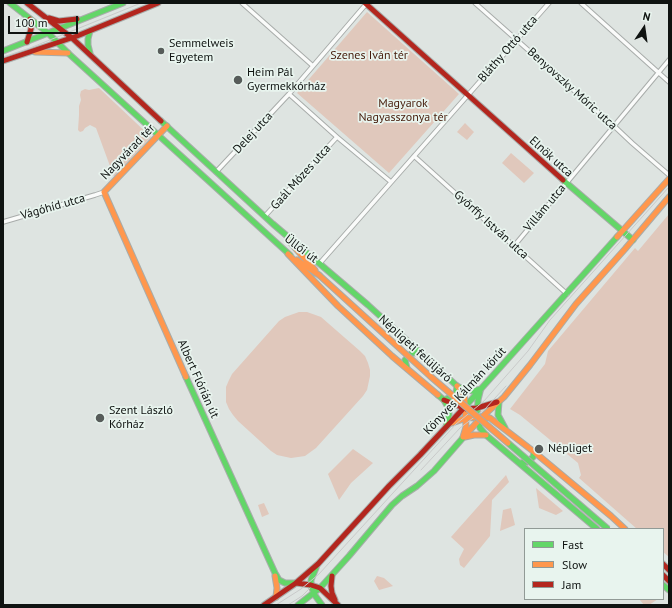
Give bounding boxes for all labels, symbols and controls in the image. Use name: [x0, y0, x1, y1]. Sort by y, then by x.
scale bar: [10, 8, 80, 34]
north arrow: [624, 8, 664, 48]
text: N: [642, 9, 652, 24]
street label: Bláthy Ottó utca: [475, 13, 541, 85]
text: 100 m: [15, 15, 48, 30]
place label: Semmelweis Egyetem: [169, 37, 234, 65]
street label: Benyovszky Móric utca: [524, 45, 620, 133]
marker: Semmelweis Egyetem: [156, 46, 166, 56]
park label: Szenes Iván tér: [330, 49, 408, 63]
place label: Heim Pál Gyermekkórház: [247, 66, 326, 94]
marker: Heim Pál Gyermekkórház: [232, 74, 244, 86]
park label: Magyarok Nagyasszonya tér: [358, 97, 448, 125]
street label: Delej utca: [230, 109, 276, 157]
street label: Nagyvárad tér: [98, 121, 158, 183]
street label: Elnök utca: [526, 134, 576, 180]
street label: Gaál Mózes utca: [268, 141, 334, 213]
street label: Villám utca: [521, 181, 569, 235]
street label: Győrffy István utca: [451, 188, 531, 262]
street label: Vágóhíd utca: [19, 191, 87, 223]
street label: Üllői út: [281, 232, 321, 266]
street label: Népligeti felüljáró: [375, 312, 455, 386]
street label: Albert Flórián út: [174, 337, 222, 421]
street label: Könyves Kálmán körút: [421, 344, 509, 438]
place label: Szent László Kórház: [109, 404, 173, 432]
marker: Szent László Kórház: [94, 412, 106, 424]
place label: Népliget: [548, 442, 592, 456]
marker: Népliget: [533, 443, 545, 455]
legend: [524, 528, 664, 600]
text: Fast: [562, 537, 583, 552]
text: Slow: [562, 557, 587, 572]
text: Jam: [562, 577, 581, 592]

